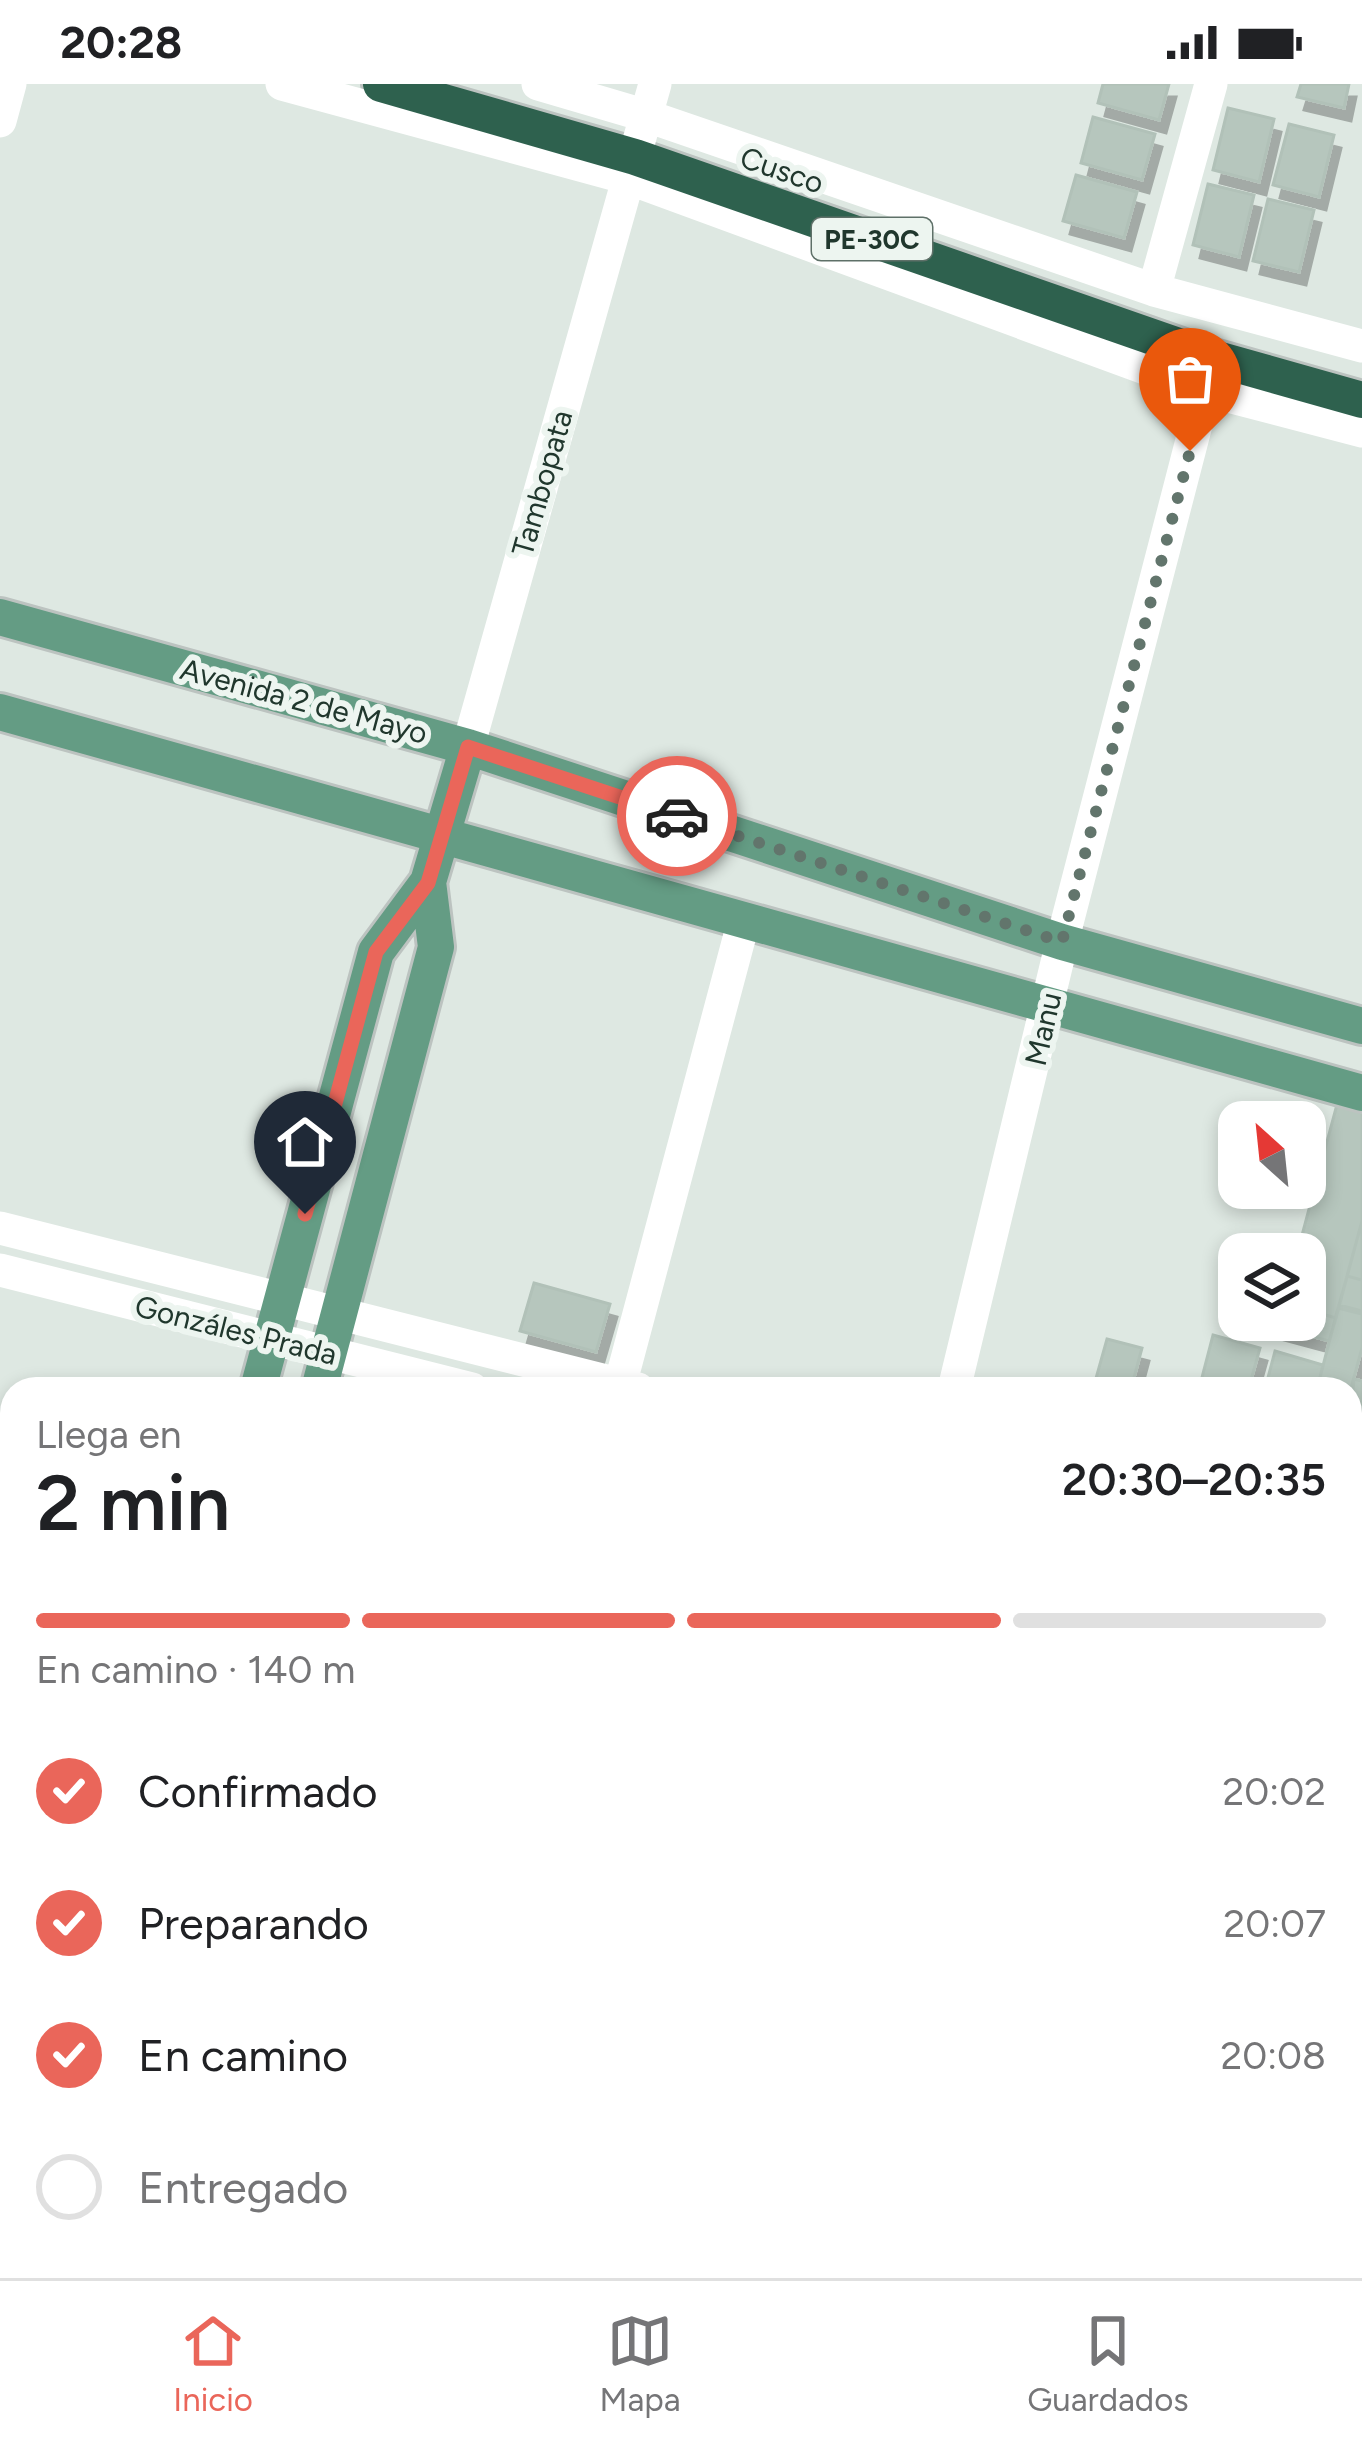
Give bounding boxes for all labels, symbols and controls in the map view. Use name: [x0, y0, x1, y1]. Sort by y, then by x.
text: 20:28: [60, 15, 182, 69]
street label: Cusco: [735, 139, 829, 201]
road number: PE-30C: [812, 218, 932, 260]
pin: [1139, 328, 1241, 451]
icon: bag: [1157, 346, 1223, 412]
street label: Tambopata: [504, 406, 580, 560]
street label: Avenida 2 de Mayo: [176, 650, 432, 752]
courier: [617, 756, 737, 876]
icon: car: [644, 783, 710, 849]
street label: Manu: [1017, 989, 1069, 1069]
pin: [254, 1091, 356, 1214]
north arrow: [1218, 1101, 1326, 1209]
map controls: [1218, 1101, 1326, 1341]
icon: home: [272, 1109, 338, 1175]
button: layers: [1218, 1233, 1326, 1341]
street label: Gonzáles Prada: [131, 1287, 341, 1373]
text: Llega en: [36, 1411, 182, 1458]
text: 20:30–20:35: [1062, 1452, 1326, 1506]
text: 2 min: [36, 1456, 230, 1550]
text: En camino · 140 m: [36, 1646, 355, 1693]
icon: check: [36, 1758, 102, 1824]
text: Confirmado: [138, 1764, 378, 1818]
text: 20:02: [1223, 1768, 1326, 1815]
icon: check: [36, 1890, 102, 1956]
text: Preparando: [138, 1896, 369, 1950]
text: 20:07: [1223, 1900, 1326, 1947]
icon: check: [36, 2022, 102, 2088]
text: En camino: [138, 2028, 348, 2082]
text: 20:08: [1220, 2032, 1326, 2079]
text: Entregado: [138, 2160, 348, 2214]
tab: Inicio: [173, 2308, 253, 2419]
tab: Mapa: [600, 2308, 681, 2419]
tab: Guardados: [1027, 2308, 1189, 2419]

